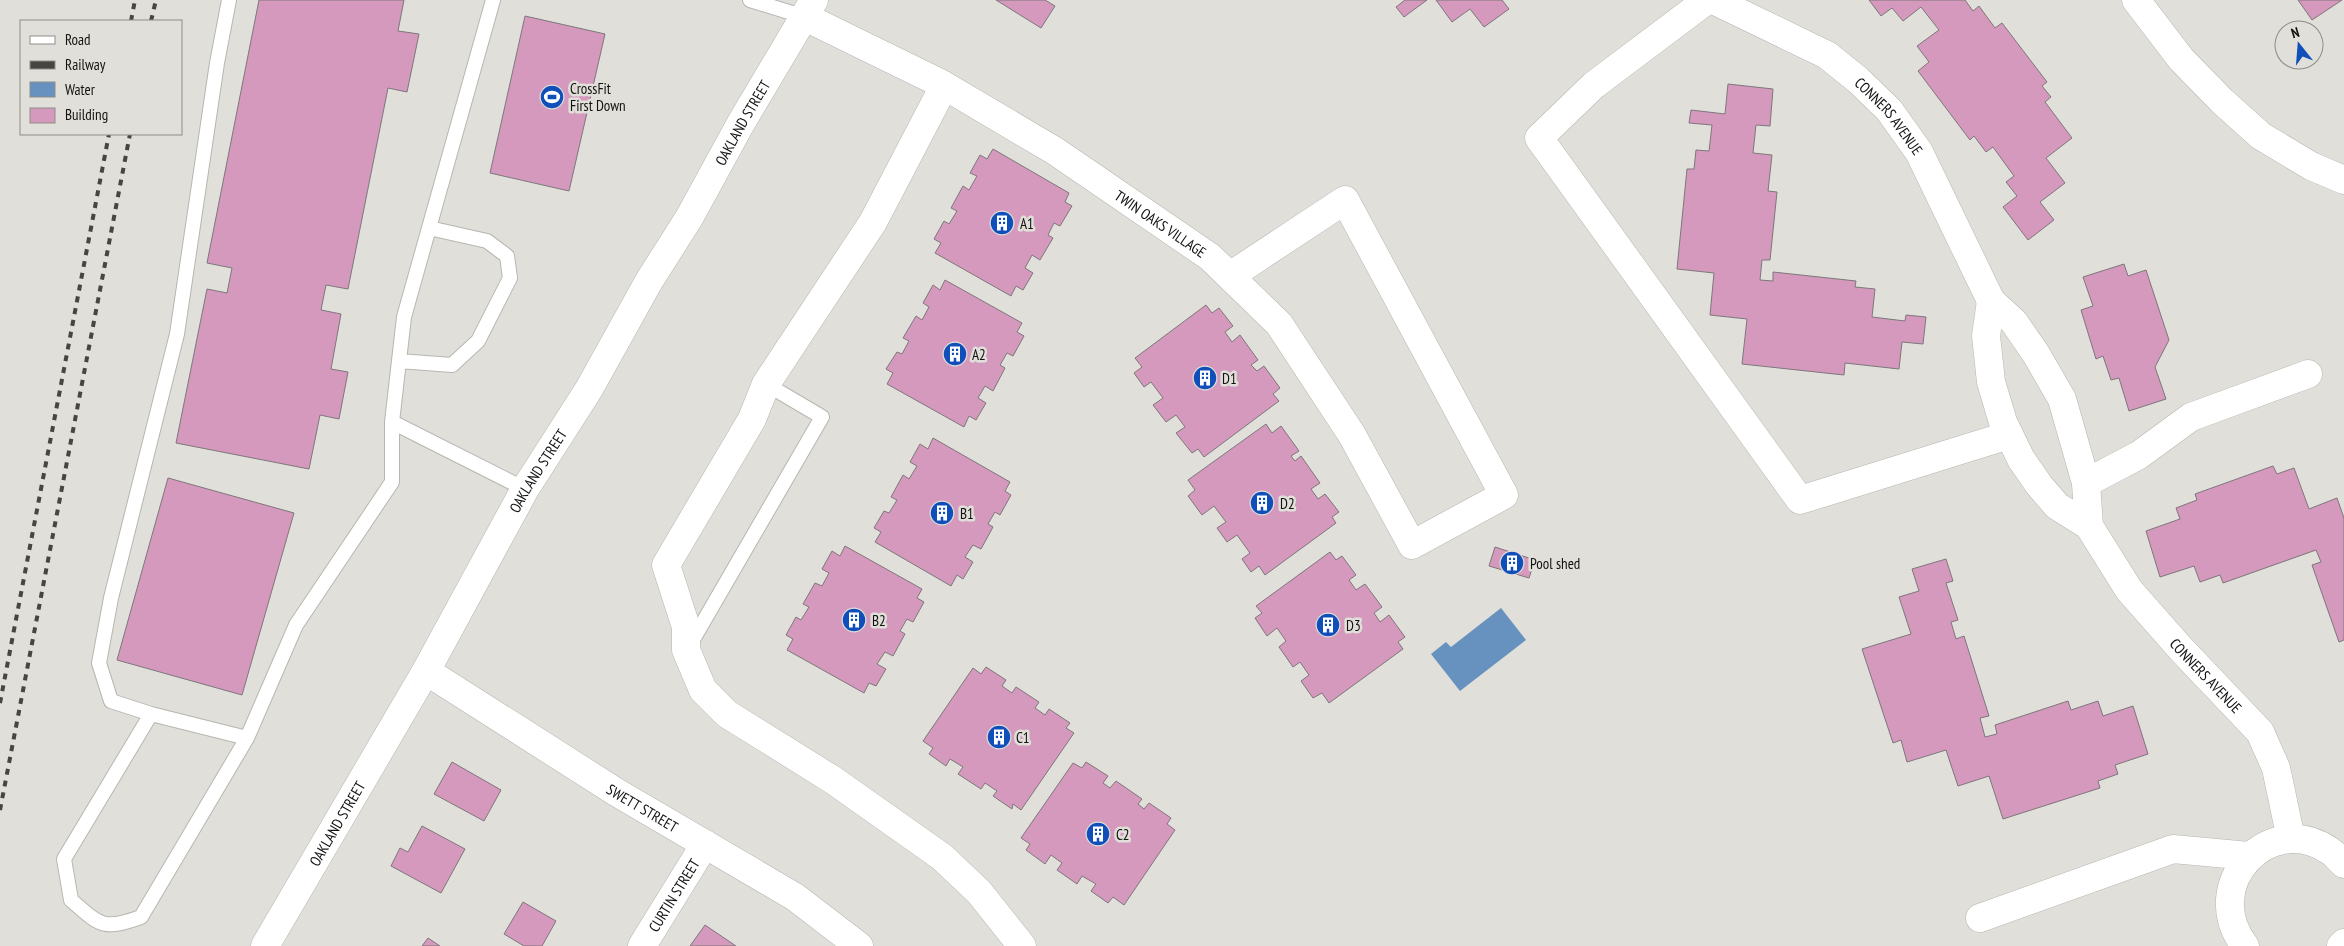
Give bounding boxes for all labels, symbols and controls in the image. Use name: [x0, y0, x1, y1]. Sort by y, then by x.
legend: [20, 20, 182, 135]
north arrow: [2274, 20, 2324, 70]
text: N: [2289, 23, 2301, 42]
text: Road: [65, 30, 91, 49]
text: Railway: [65, 55, 106, 74]
street label: CONNERS AVENUE: [1851, 73, 1927, 158]
street label: OAKLAND STREET: [710, 76, 774, 168]
place label: CrossFit First Down: [570, 79, 626, 115]
text: Water: [65, 80, 96, 99]
sports icon: CrossFit First Down: [539, 84, 565, 110]
text: Building: [65, 105, 108, 124]
street label: TWIN OAKS VILLAGE: [1111, 185, 1210, 261]
building icon: A1: [989, 210, 1015, 236]
place label: A1: [1020, 214, 1034, 233]
building icon: A2: [942, 341, 968, 367]
place label: A2: [972, 345, 986, 364]
building icon: D1: [1192, 365, 1218, 391]
place label: D1: [1222, 369, 1237, 388]
street label: OAKLAND STREET: [505, 425, 571, 516]
building icon: D2: [1249, 490, 1275, 516]
place label: D2: [1280, 494, 1295, 513]
building icon: B1: [929, 500, 955, 526]
place label: B1: [960, 504, 974, 523]
building icon: Pool shed: [1499, 550, 1525, 576]
place label: Pool shed: [1530, 554, 1580, 573]
building icon: B2: [841, 607, 867, 633]
place label: B2: [872, 611, 886, 630]
building icon: D3: [1315, 612, 1341, 638]
place label: D3: [1346, 616, 1361, 635]
street label: CONNERS AVENUE: [2166, 634, 2246, 717]
building icon: C1: [986, 724, 1012, 750]
place label: C1: [1016, 728, 1030, 747]
street label: OAKLAND STREET: [305, 777, 369, 869]
street label: SWETT STREET: [603, 779, 682, 836]
building icon: C2: [1085, 821, 1111, 847]
place label: C2: [1116, 825, 1130, 844]
street label: CURTIN STREET: [644, 855, 703, 935]

